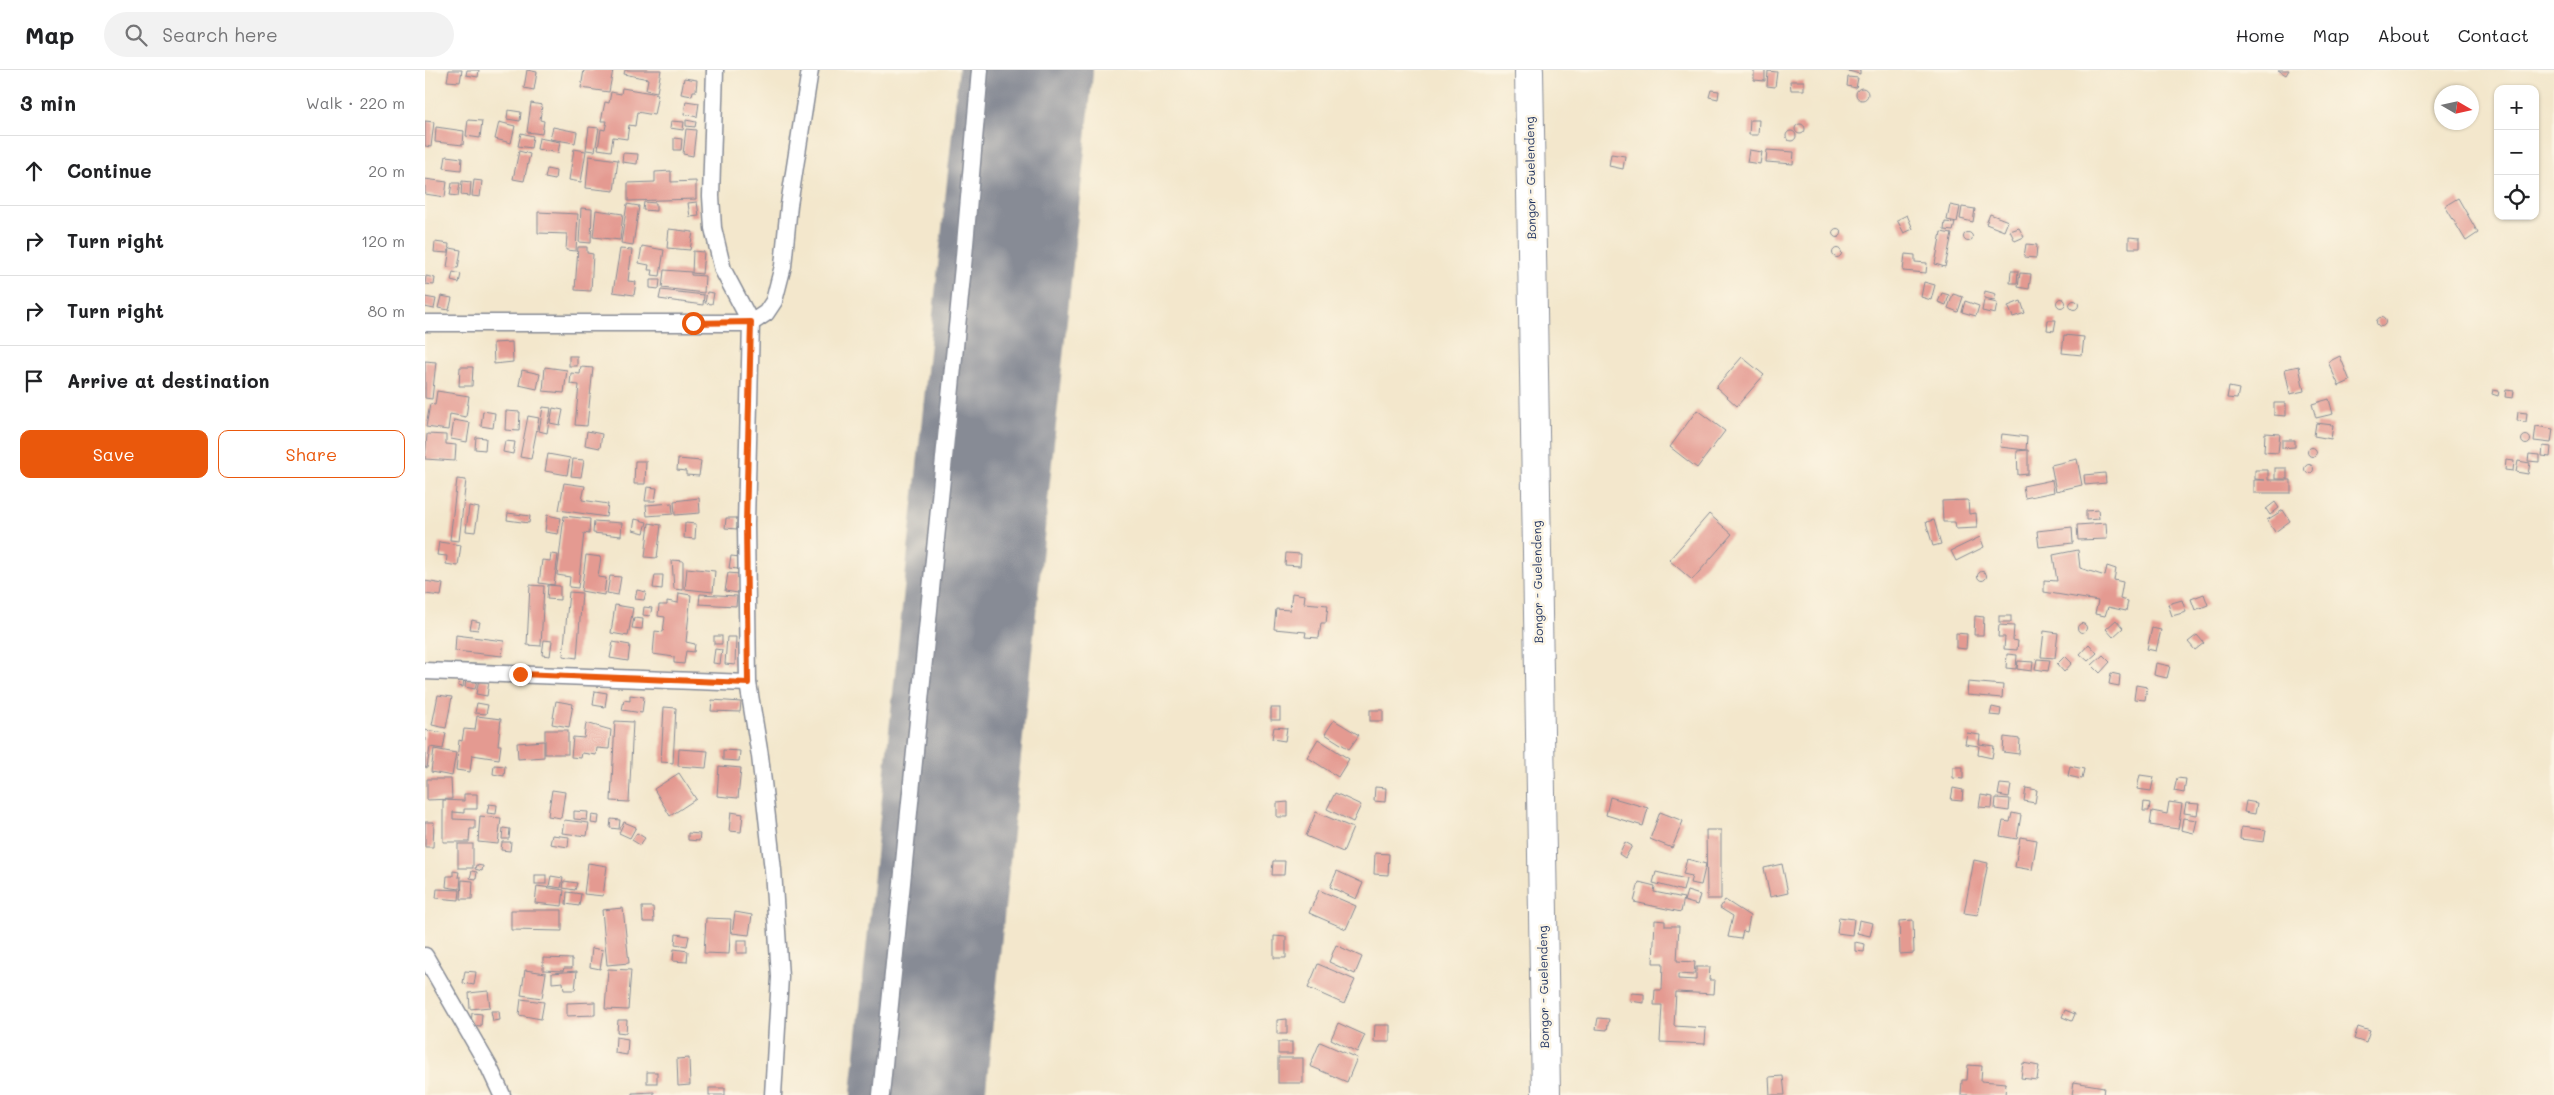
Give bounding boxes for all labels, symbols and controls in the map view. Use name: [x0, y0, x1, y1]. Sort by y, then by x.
search box: [104, 12, 454, 57]
text: Map: [25, 19, 74, 50]
icon: search: [122, 21, 150, 49]
text: Search here: [162, 22, 278, 47]
text: Home: [2236, 23, 2285, 47]
text: Map: [2313, 23, 2349, 47]
text: About: [2377, 23, 2430, 47]
text: Contact: [2458, 23, 2529, 47]
north arrow: [2434, 85, 2479, 130]
map controls: [2494, 85, 2539, 220]
button: +: [2494, 85, 2539, 130]
text: 3 min: [20, 89, 76, 116]
text: Walk · 220 m: [306, 92, 405, 113]
street label: Bongor - Guelendeng: [1521, 117, 1539, 239]
button: −: [2494, 130, 2539, 175]
icon: ahead: [20, 157, 48, 185]
text: Continue: [67, 158, 152, 183]
text: 20 m: [368, 160, 405, 181]
button: locate: [2494, 175, 2539, 220]
icon: right: [20, 227, 48, 255]
text: Turn right: [67, 228, 164, 253]
text: 120 m: [361, 230, 405, 251]
icon: right: [20, 297, 48, 325]
text: Turn right: [67, 298, 164, 323]
text: 80 m: [368, 300, 405, 321]
route start: [682, 312, 705, 335]
icon: arrive: [20, 367, 48, 395]
text: Arrive at destination: [67, 368, 270, 393]
button: Save: [20, 430, 208, 478]
button: Share: [218, 430, 405, 478]
street label: Bongor - Guelendeng: [1528, 521, 1546, 643]
route end: [509, 663, 532, 686]
street label: Bongor - Guelendeng: [1534, 926, 1552, 1048]

